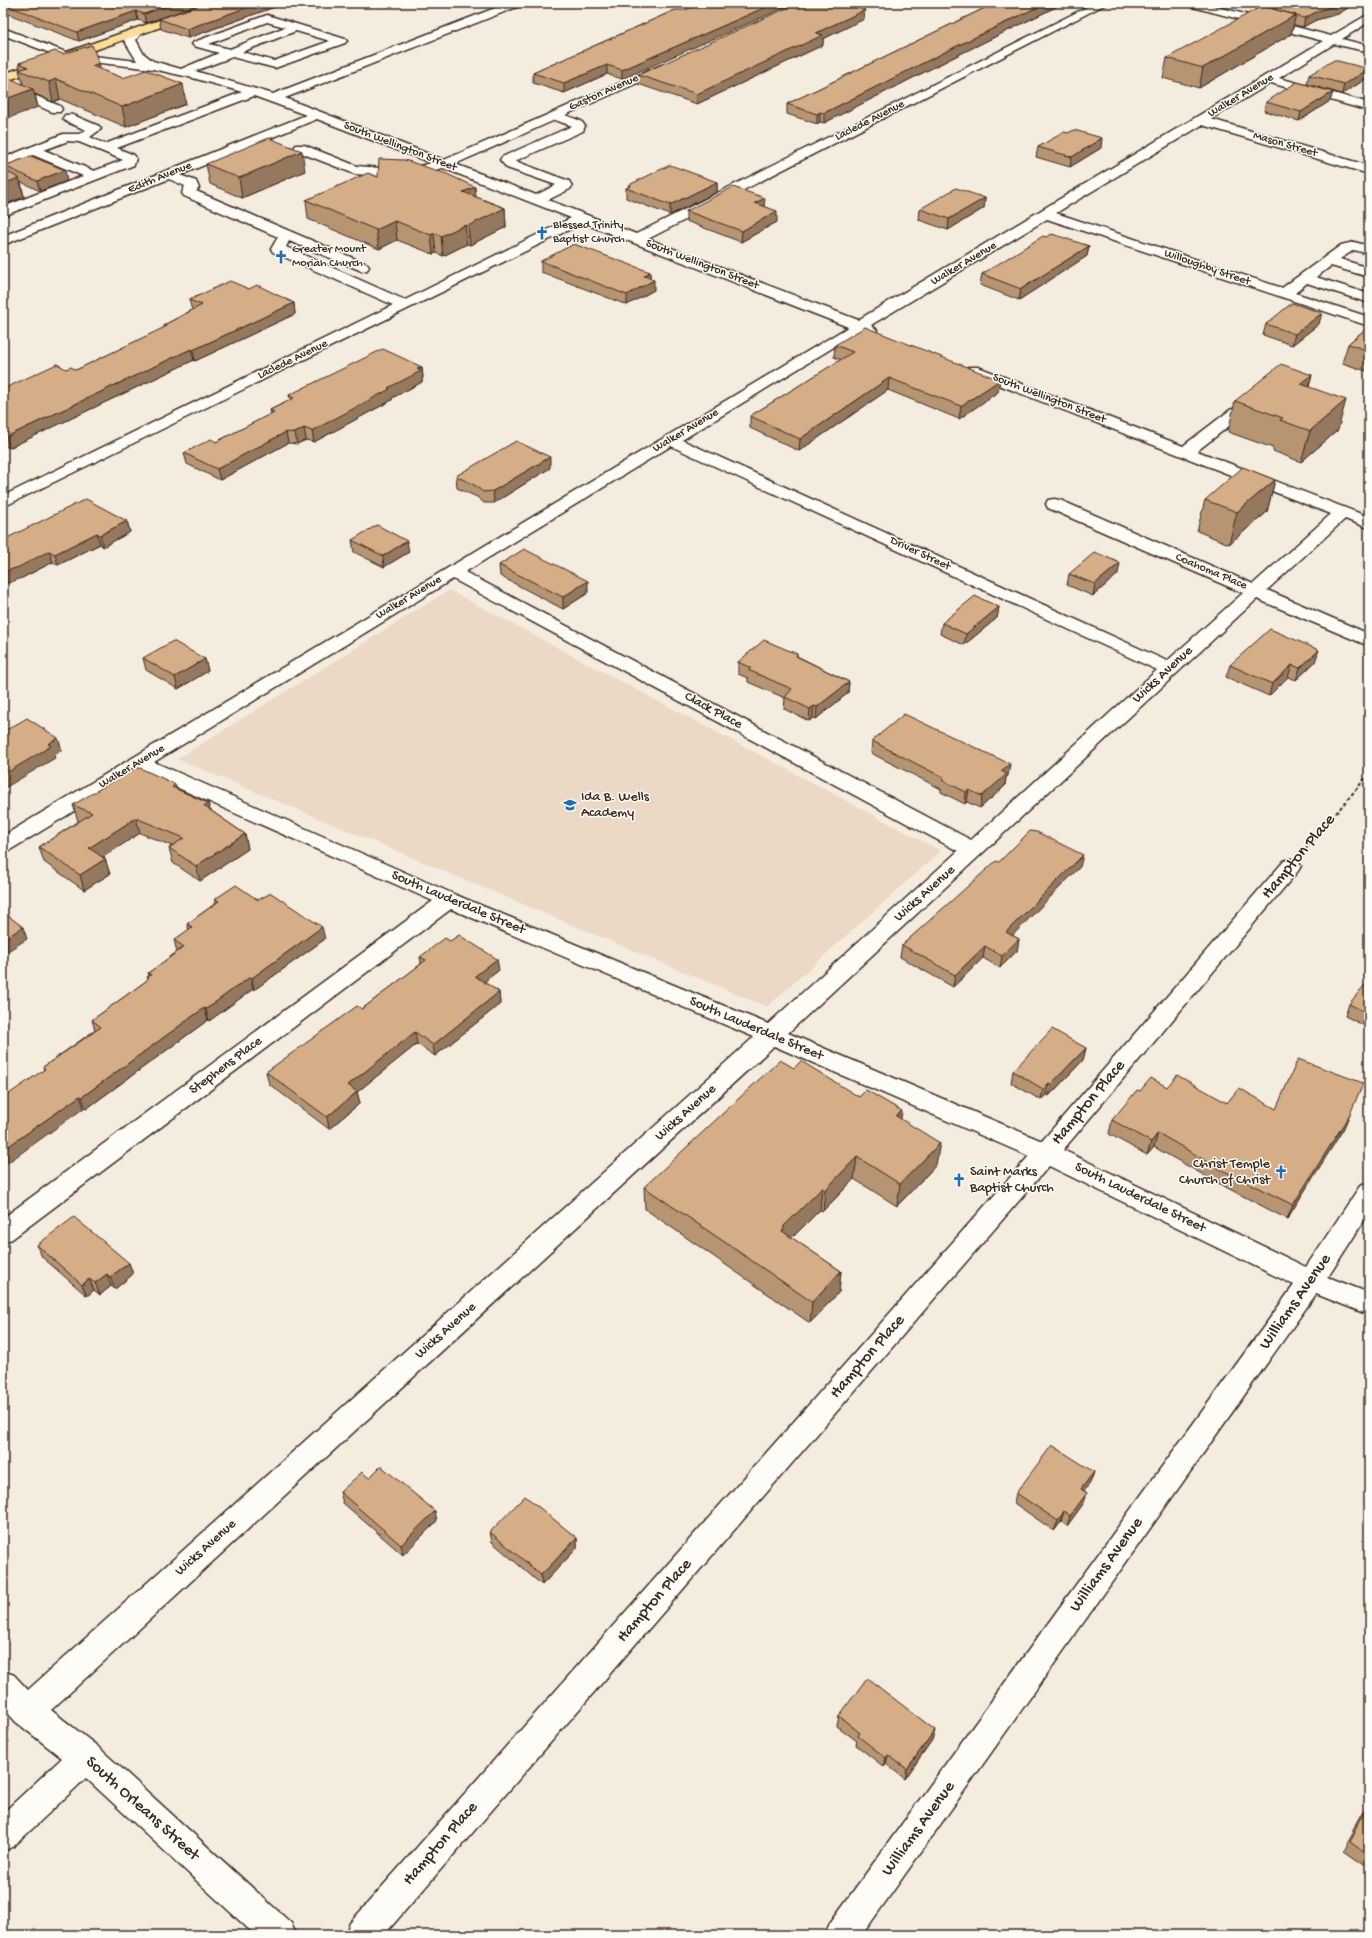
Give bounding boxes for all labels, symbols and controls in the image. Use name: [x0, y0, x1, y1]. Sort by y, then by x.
street label: Walker Avenue: [1206, 70, 1277, 121]
street label: Gaston Avenue: [567, 71, 642, 115]
street label: Laclede Avenue: [833, 97, 908, 145]
street label: South Wellington Street: [341, 119, 460, 175]
street label: Mason Street: [1251, 129, 1320, 161]
street label: Edith Avenue: [126, 159, 195, 197]
place label: Blessed Trinity Baptist Church: [552, 219, 625, 247]
church icon: Blessed Trinity Baptist Church: [534, 225, 550, 241]
street label: South Wellington Street: [643, 237, 762, 293]
street label: Walker Avenue: [929, 238, 1000, 289]
place label: Greater Mount Moriah Church: [292, 243, 367, 271]
street label: Willoughby Street: [1162, 247, 1253, 290]
church icon: Greater Mount Moriah Church: [273, 249, 289, 265]
street label: Laclede Avenue: [256, 337, 331, 383]
street label: South Wellington Street: [990, 371, 1109, 427]
street label: Walker Avenue: [651, 405, 722, 456]
street label: Driver Street: [887, 533, 954, 575]
street label: Coahoma Place: [1173, 551, 1250, 594]
street label: Walker Avenue: [374, 572, 445, 623]
street label: Wicks Avenue: [1129, 642, 1197, 707]
street label: Clack Place: [681, 689, 746, 734]
street label: Walker Avenue: [97, 741, 168, 792]
place label: Ida B. Wells Academy: [581, 789, 650, 822]
school or university icon: Ida B. Wells Academy: [562, 797, 578, 813]
street label: Hampton Place: [1258, 810, 1340, 903]
street label: Wicks Avenue: [891, 862, 960, 926]
street label: South Lauderdale Street: [389, 867, 529, 939]
street label: South Lauderdale Street: [687, 993, 827, 1065]
street label: Stephens Place: [186, 1033, 266, 1099]
street label: Hampton Place: [1048, 1056, 1130, 1149]
street label: Wicks Avenue: [652, 1081, 721, 1145]
place label: Christ Temple Church of Christ: [1179, 1156, 1271, 1189]
street label: South Lauderdale Street: [1072, 1159, 1209, 1238]
place label: Saint Marks Baptist Church: [969, 1164, 1054, 1197]
church icon: Christ Temple Church of Christ: [1273, 1164, 1289, 1180]
church icon: Saint Marks Baptist Church: [951, 1172, 967, 1188]
street label: Williams Avenue: [1256, 1250, 1337, 1354]
street label: Wicks Avenue: [412, 1299, 481, 1363]
street label: Hampton Place: [826, 1311, 910, 1403]
street label: Williams Avenue: [1066, 1514, 1148, 1616]
street label: Wicks Avenue: [172, 1516, 241, 1580]
street label: Hampton Place: [613, 1555, 697, 1647]
street label: South Orleans Street: [81, 1752, 205, 1867]
street label: Williams Avenue: [878, 1778, 960, 1880]
street label: Hampton Place: [399, 1798, 483, 1890]

